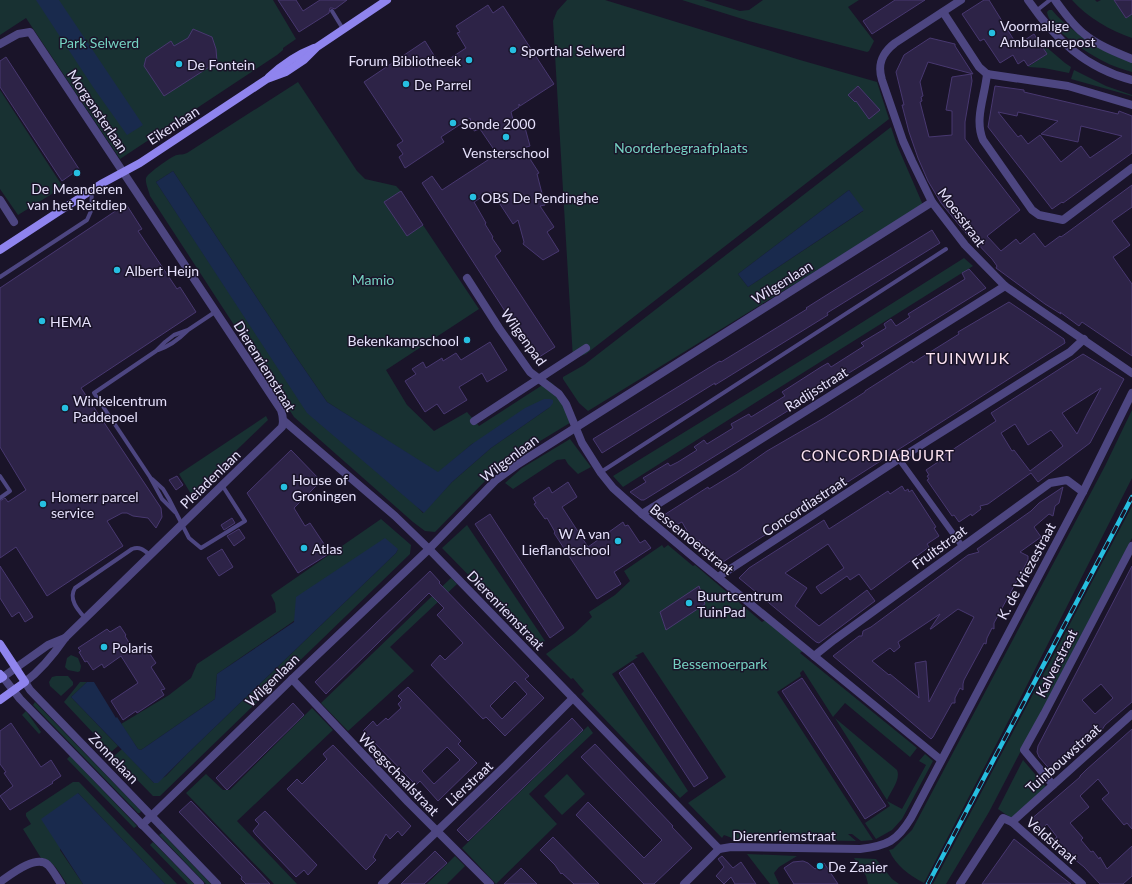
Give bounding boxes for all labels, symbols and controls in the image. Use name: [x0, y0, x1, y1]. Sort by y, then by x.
place label: Voormalige Ambulancepost: [1000, 17, 1096, 50]
marker: Voormalige Ambulancepost: [987, 28, 997, 38]
park label: Park Selwerd: [59, 34, 139, 51]
place label: Sporthal Selwerd: [521, 42, 625, 59]
marker: Sporthal Selwerd: [508, 45, 518, 55]
place label: Forum Bibliotheek: [348, 52, 462, 69]
marker: Forum Bibliotheek: [464, 55, 474, 65]
place label: De Fontein: [187, 56, 255, 73]
marker: De Fontein: [174, 59, 184, 69]
street label: Morgensterlaan: [64, 66, 132, 156]
place label: De Parrel: [414, 76, 471, 93]
marker: De Parrel: [401, 79, 411, 89]
street label: Eikenlaan: [144, 102, 202, 148]
place label: Sonde 2000: [461, 115, 536, 132]
marker: Sonde 2000: [448, 118, 458, 128]
marker: Vensterschool: [501, 132, 511, 142]
park label: Noorderbegraafplaats: [614, 139, 748, 156]
place label: Vensterschool: [463, 144, 549, 161]
marker: De Meanderen van het Reitdiep: [72, 168, 82, 178]
place label: De Meanderen van het Reitdiep: [27, 180, 127, 213]
street label: Moesstraat: [934, 184, 990, 250]
place label: OBS De Pendinghe: [481, 189, 599, 206]
marker: OBS De Pendinghe: [468, 192, 478, 202]
street label: Wilgenlaan: [748, 257, 816, 307]
place label: Albert Heijn: [125, 262, 199, 279]
marker: Albert Heijn: [112, 265, 122, 275]
park label: Mamio: [352, 271, 394, 288]
street label: Wilgenpad: [498, 305, 550, 369]
place label: HEMA: [50, 313, 92, 330]
marker: HEMA: [37, 316, 47, 326]
street label: Dierenriemstraat: [230, 318, 300, 414]
place label: Bekenkampschool: [348, 332, 459, 349]
marker: Bekenkampschool: [462, 335, 472, 345]
district label: TUINWIJK: [926, 348, 1010, 367]
street label: Radijsstraat: [781, 363, 851, 415]
place label: Winkelcentrum Paddepoel: [73, 392, 167, 425]
marker: Winkelcentrum Paddepoel: [60, 403, 70, 413]
street label: Wilgenlaan: [477, 431, 541, 485]
street label: Pleiadenlaan: [176, 446, 244, 512]
district label: CONCORDIABUURT: [801, 446, 955, 464]
place label: House of Groningen: [292, 471, 356, 504]
street label: Concordiastraat: [759, 472, 849, 540]
marker: House of Groningen: [279, 482, 289, 492]
place label: Homerr parcel service: [51, 488, 139, 521]
marker: Homerr parcel service: [38, 499, 48, 509]
street label: Bessemoerstraat: [647, 500, 737, 578]
street label: K. de Vriezestraat: [993, 520, 1059, 622]
street label: Fruitstraat: [908, 521, 970, 573]
place label: W A van Lieflandschool: [522, 525, 610, 558]
marker: W A van Lieflandschool: [613, 536, 623, 546]
place label: Atlas: [312, 540, 342, 557]
marker: Atlas: [299, 543, 309, 553]
street label: Dierenriemstraat: [464, 567, 548, 653]
place label: Buurtcentrum TuinPad: [697, 587, 783, 620]
marker: Buurtcentrum TuinPad: [684, 598, 694, 608]
street label: Kalverstraat: [1032, 626, 1080, 700]
place label: Polaris: [112, 639, 153, 656]
marker: Polaris: [99, 642, 109, 652]
street label: Wilgenlaan: [241, 650, 303, 710]
park label: Bessemoerpark: [673, 655, 768, 672]
street label: Tuinbouwstraat: [1022, 720, 1104, 796]
street label: Zonnelaan: [86, 729, 142, 787]
street label: Weegschaalstraat: [355, 729, 443, 819]
street label: Lierstraat: [442, 757, 496, 809]
street label: Veldstraat: [1023, 813, 1081, 867]
street label: Dierenriemstraat: [732, 827, 836, 844]
place label: De Zaaier: [828, 858, 888, 875]
marker: De Zaaier: [815, 861, 825, 871]

